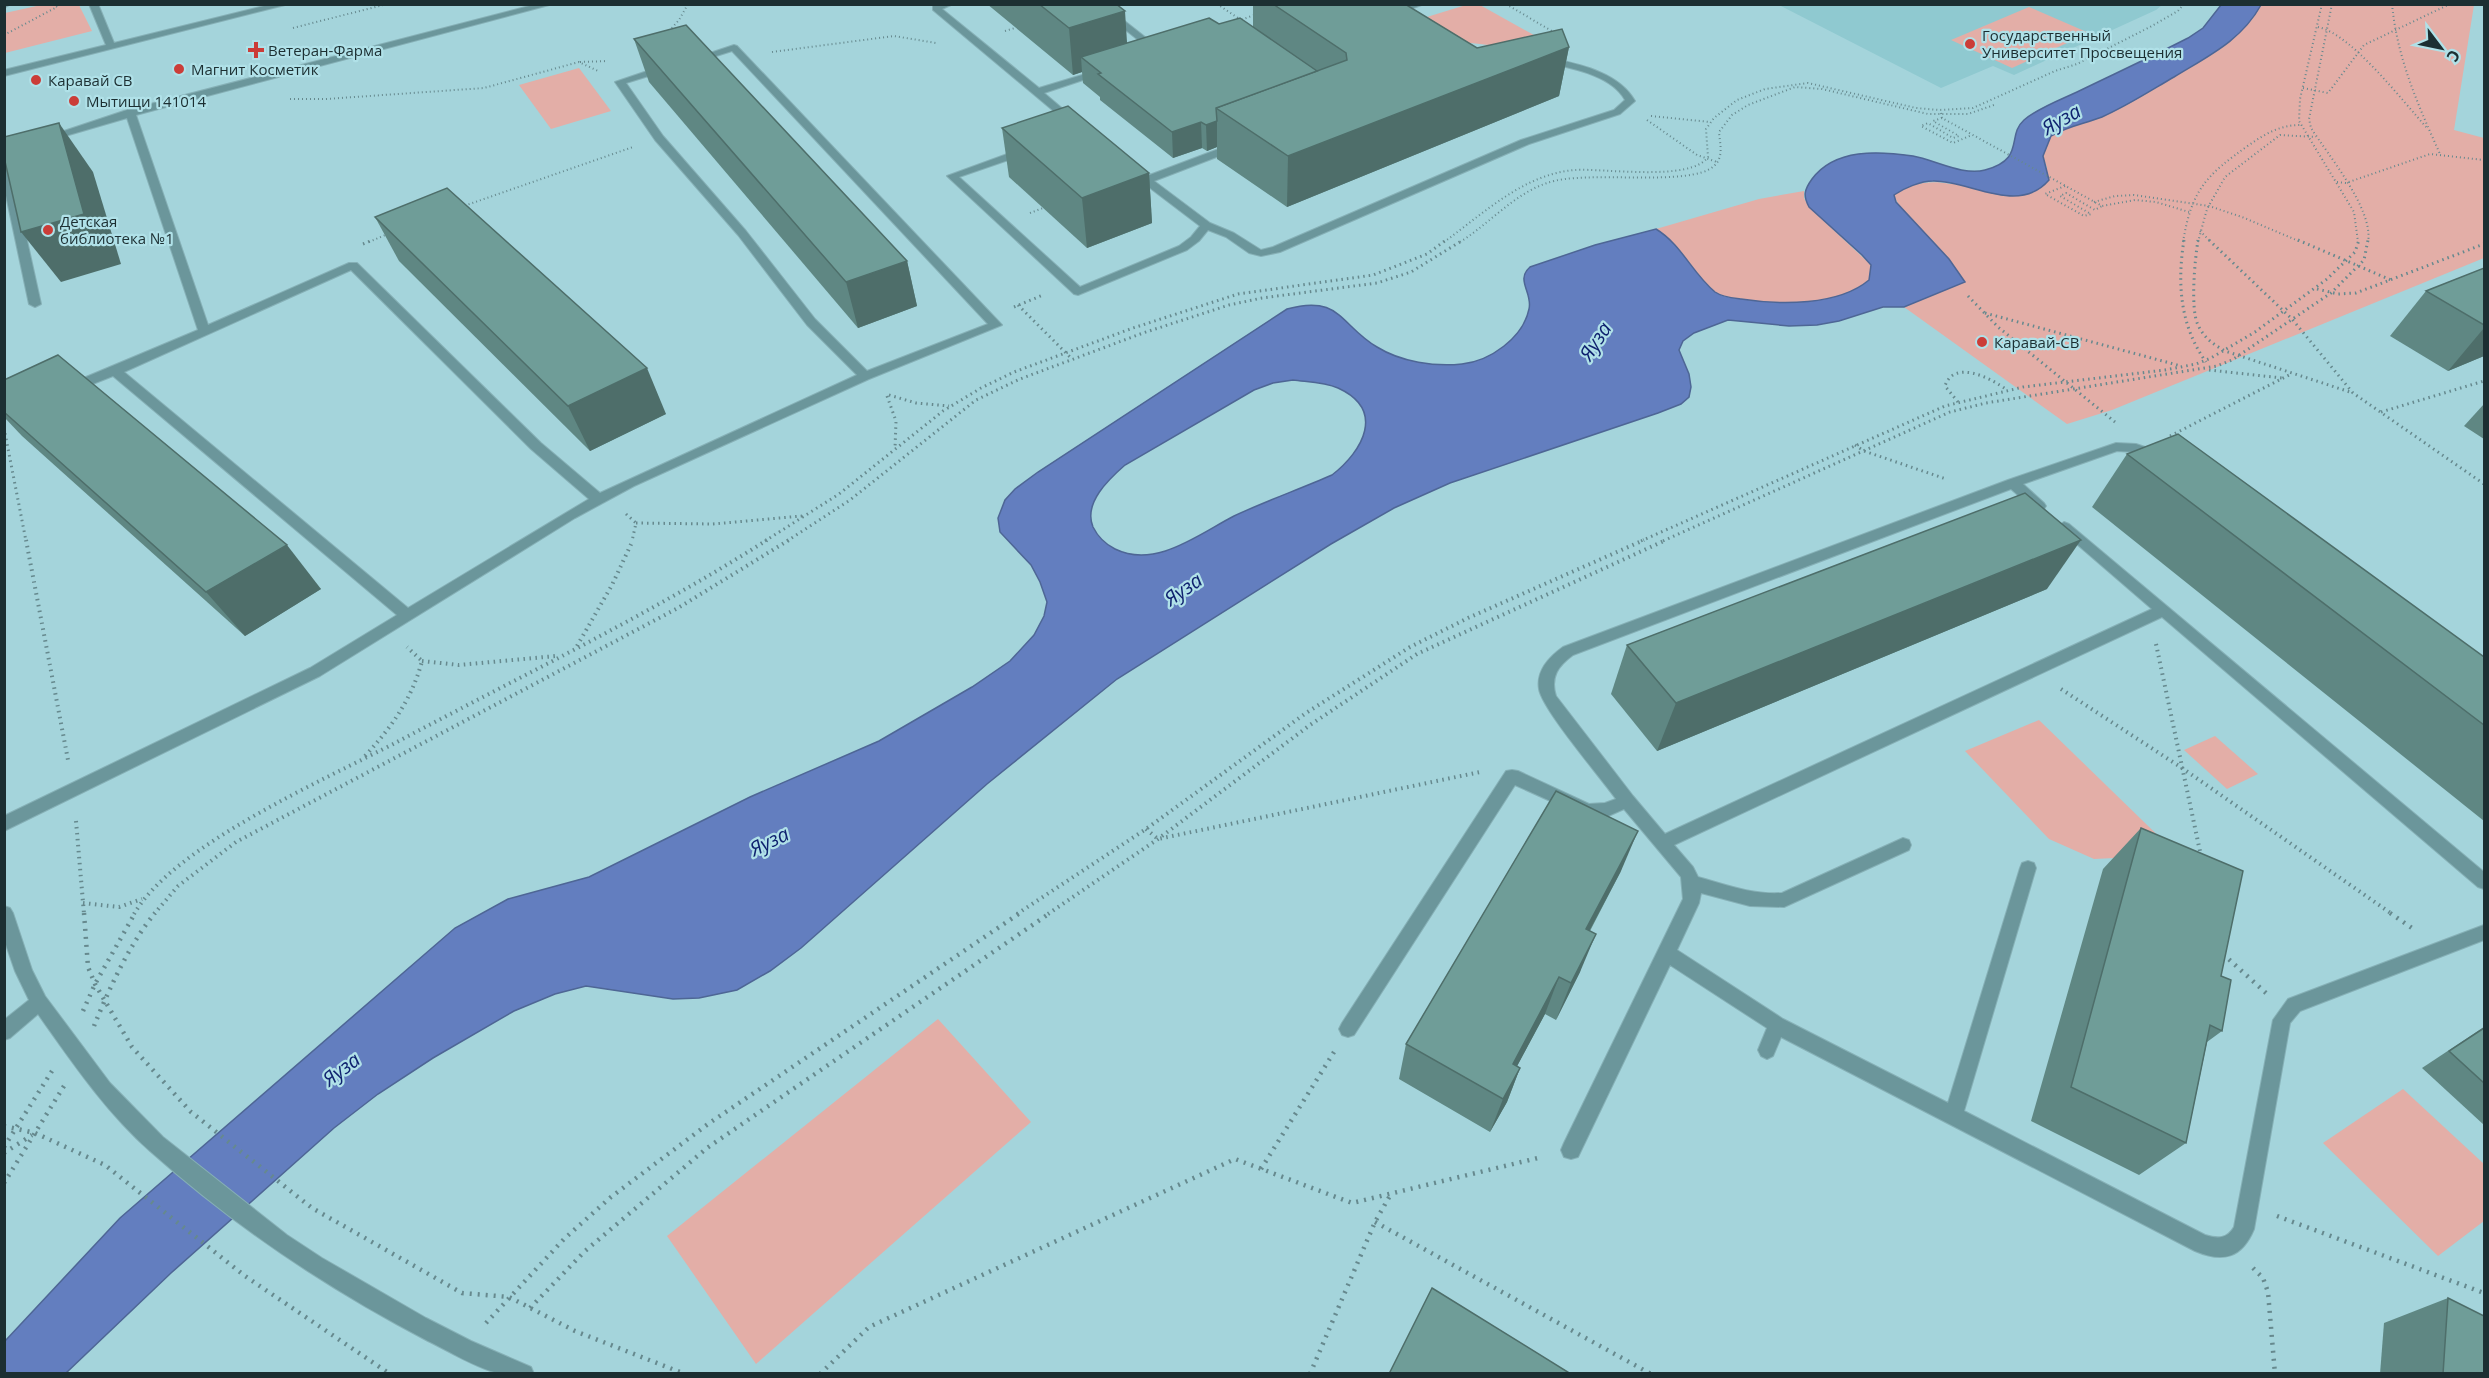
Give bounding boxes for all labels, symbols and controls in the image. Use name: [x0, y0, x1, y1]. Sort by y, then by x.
north arrow: [2411, 18, 2471, 78]
place label: Государственный Университет Просвещения: [1982, 25, 2182, 62]
marker: Государственный Университет Просвещения: [1963, 37, 1977, 51]
place label: Ветеран-Фарма: [268, 40, 382, 60]
marker: Ветеран-Фарма: [249, 43, 263, 57]
text: С: [2442, 46, 2466, 66]
place label: Магнит Косметик: [191, 59, 319, 79]
marker: Магнит Косметик: [172, 62, 186, 76]
place label: Каравай СВ: [48, 70, 133, 90]
marker: Каравай СВ: [29, 73, 43, 87]
place label: Мытищи 141014: [86, 91, 206, 111]
marker: Мытищи 141014: [67, 94, 81, 108]
water label: Яуза: [2036, 97, 2085, 141]
place label: Детская библиотека №1: [60, 211, 174, 248]
marker: Детская библиотека №1: [41, 223, 55, 237]
water label: Яуза: [1572, 317, 1617, 366]
place label: Каравай-СВ: [1994, 332, 2079, 352]
marker: Каравай-СВ: [1975, 335, 1989, 349]
water label: Яуза: [1158, 566, 1207, 612]
water label: Яуза: [744, 820, 793, 863]
water label: Яуза: [316, 1046, 365, 1093]

